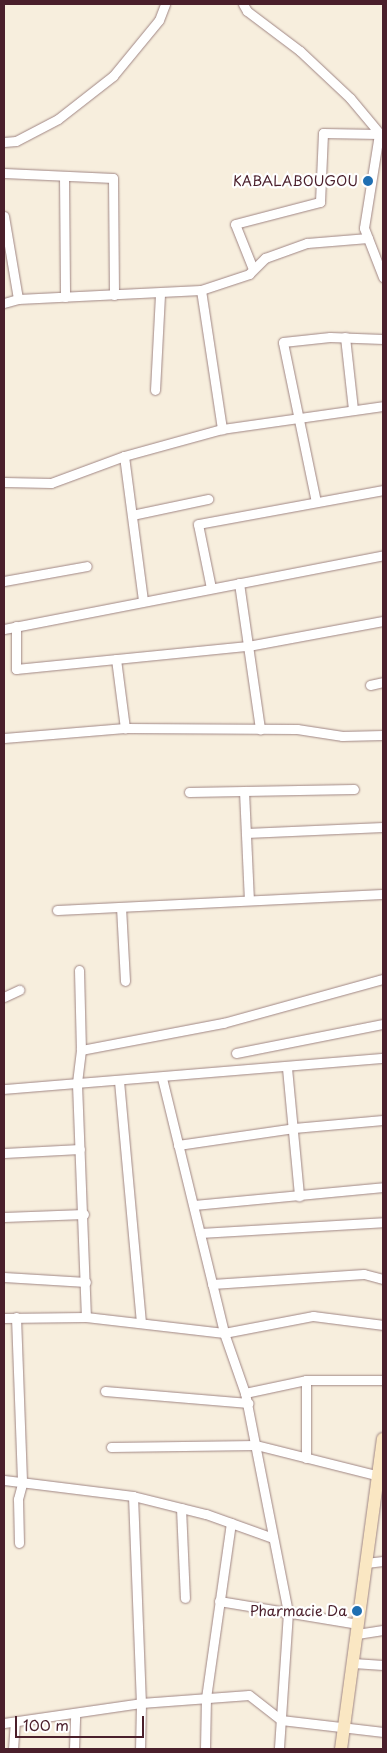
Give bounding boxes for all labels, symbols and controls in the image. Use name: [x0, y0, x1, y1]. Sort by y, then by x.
place label: KABALABOUGOU: [233, 173, 358, 189]
marker: KABALABOUGOU: [362, 175, 374, 187]
place label: Pharmacie Da: [249, 1603, 347, 1619]
marker: Pharmacie Da: [351, 1605, 363, 1617]
scale bar: [18, 1706, 146, 1738]
text: 100 m: [23, 1713, 69, 1736]

